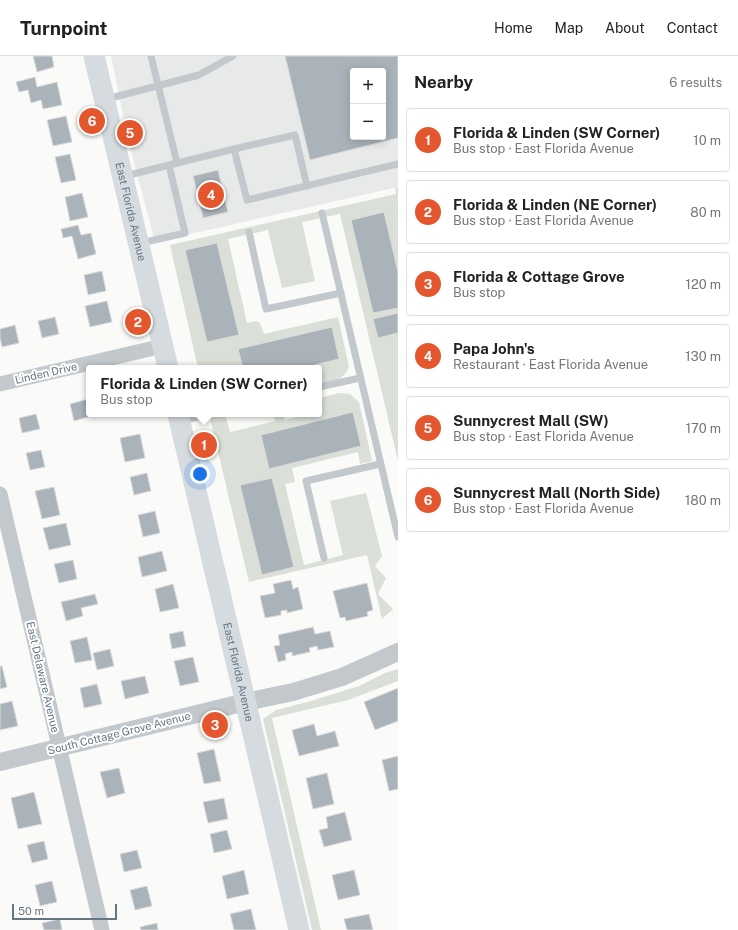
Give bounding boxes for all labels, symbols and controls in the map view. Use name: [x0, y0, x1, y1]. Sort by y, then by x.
text: Turnpoint: [20, 17, 107, 39]
text: Home: [494, 20, 533, 36]
text: Map: [555, 20, 583, 36]
text: About: [605, 20, 645, 36]
text: Contact: [667, 20, 718, 36]
map controls: [350, 68, 386, 140]
button: +: [350, 68, 386, 104]
text: Nearby: [414, 72, 473, 92]
text: 6 results: [669, 75, 722, 90]
button: −: [350, 104, 386, 140]
pin: 6: [79, 106, 105, 136]
pin: 5: [117, 118, 143, 148]
text: Florida & Linden (SW Corner): [453, 124, 660, 141]
text: 1: [425, 133, 431, 148]
text: 10 m: [693, 133, 721, 148]
text: Bus stop · East Florida Avenue: [453, 141, 634, 156]
street label: East Florida Avenue: [113, 161, 148, 262]
pin: 4: [198, 180, 224, 210]
text: Florida & Linden (NE Corner): [453, 196, 657, 213]
text: 2: [424, 205, 432, 220]
text: 80 m: [690, 205, 721, 220]
text: Bus stop · East Florida Avenue: [453, 213, 634, 228]
text: Florida & Cottage Grove: [453, 268, 625, 285]
text: 3: [424, 277, 432, 292]
text: 120 m: [686, 277, 721, 292]
text: Bus stop: [453, 285, 505, 300]
pin: 2: [125, 307, 151, 337]
text: Papa John's: [453, 340, 535, 357]
text: 4: [424, 349, 432, 364]
text: 130 m: [685, 349, 721, 364]
text: Restaurant · East Florida Avenue: [453, 357, 648, 372]
street label: Linden Drive: [14, 360, 78, 386]
popup: [86, 365, 322, 417]
text: Florida & Linden (SW Corner): [100, 375, 308, 392]
text: Bus stop: [100, 392, 153, 407]
text: Sunnycrest Mall (SW): [453, 412, 609, 429]
text: 5: [424, 421, 432, 436]
text: 170 m: [686, 421, 721, 436]
text: Bus stop · East Florida Avenue: [453, 429, 634, 444]
pin: 1: [191, 430, 217, 460]
your location: [190, 464, 210, 484]
text: Sunnycrest Mall (North Side): [453, 484, 661, 501]
text: 6: [424, 493, 432, 508]
text: 180 m: [685, 493, 721, 508]
text: Bus stop · East Florida Avenue: [453, 501, 634, 516]
street label: East Delaware Avenue: [24, 620, 62, 734]
street label: East Florida Avenue: [221, 621, 256, 723]
street label: South Cottage Grove Avenue: [46, 709, 192, 757]
pin: 3: [202, 710, 228, 740]
scale bar: [12, 902, 117, 921]
text: 50 m: [18, 905, 44, 917]

